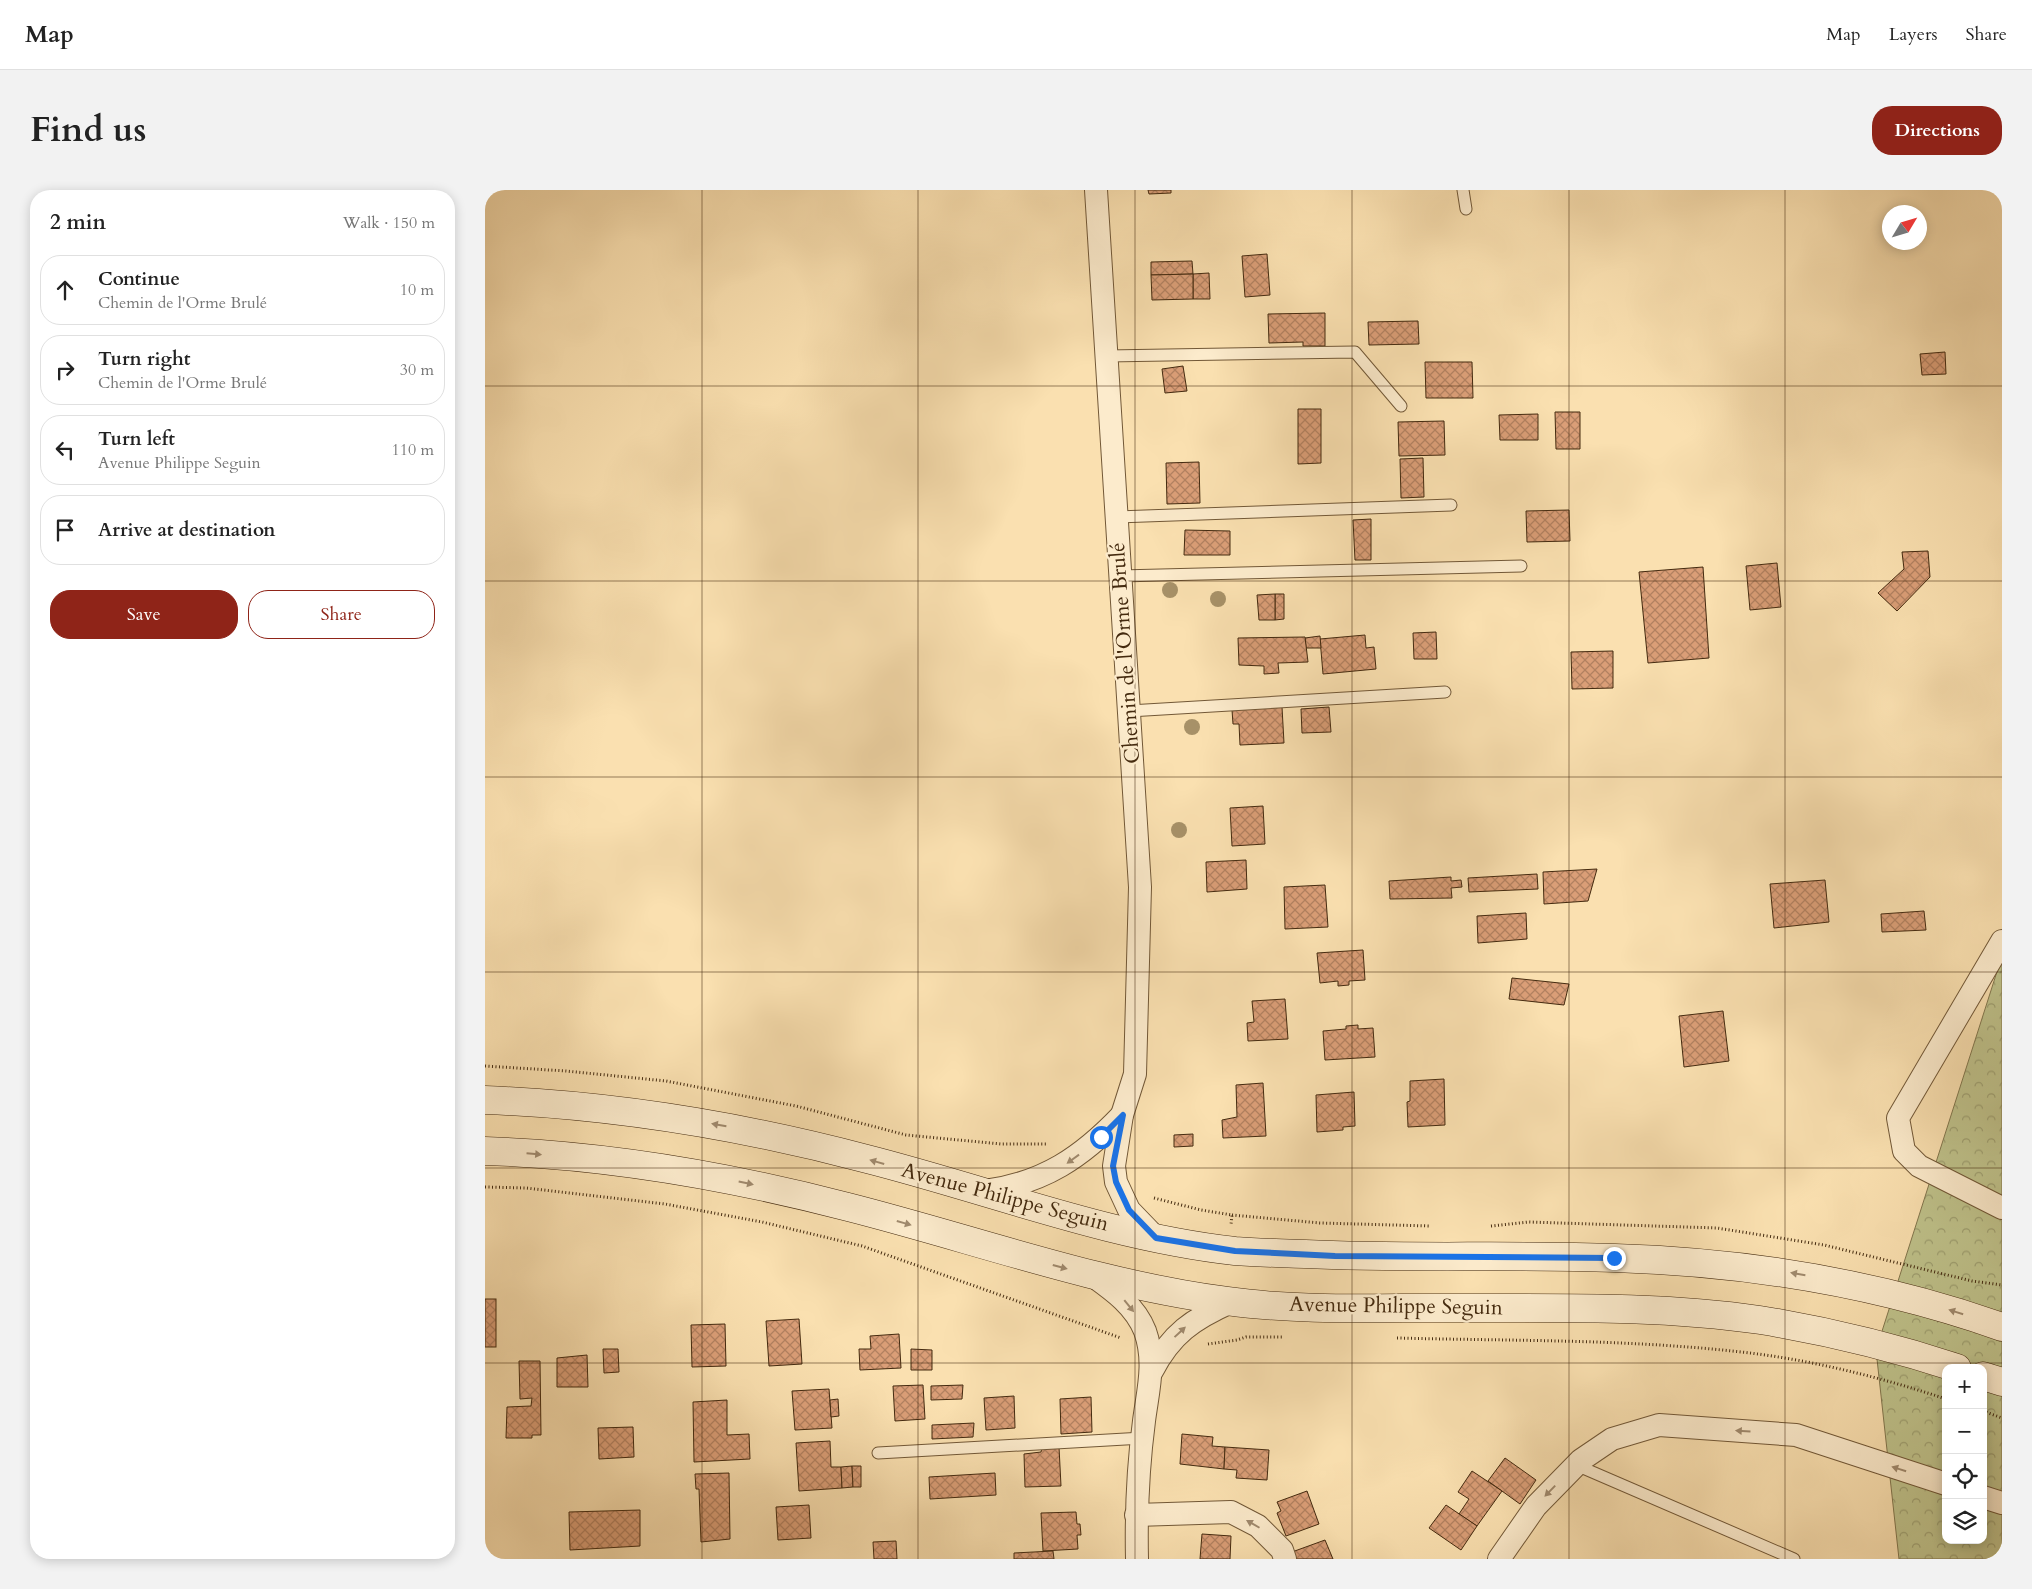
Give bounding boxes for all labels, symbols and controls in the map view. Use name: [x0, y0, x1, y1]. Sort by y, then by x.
text: Map: [25, 18, 74, 51]
text: Map: [1826, 22, 1861, 47]
text: Layers: [1889, 22, 1938, 47]
text: Share: [1966, 22, 2007, 47]
text: Find us: [30, 106, 146, 154]
button: Directions: [1872, 106, 2002, 155]
north arrow: [1882, 205, 1927, 250]
text: 2 min: [50, 208, 106, 237]
text: Walk · 150 m: [343, 212, 435, 234]
text: Continue: [98, 266, 180, 292]
icon: ahead: [51, 276, 79, 304]
text: 10 m: [400, 279, 434, 301]
text: Chemin de l'Orme Brulé: [98, 292, 267, 314]
text: Turn right: [98, 346, 190, 372]
icon: right: [51, 356, 79, 384]
text: 30 m: [400, 359, 434, 381]
text: Chemin de l'Orme Brulé: [98, 372, 267, 394]
text: Turn left: [98, 426, 175, 452]
icon: left: [51, 436, 79, 464]
text: 110 m: [392, 439, 434, 461]
text: Avenue Philippe Seguin: [98, 452, 261, 474]
icon: arrive: [51, 516, 79, 544]
text: Arrive at destination: [98, 517, 275, 543]
street label: Chemin de l'Orme Brulé: [1103, 541, 1147, 765]
button: Save: [50, 590, 238, 639]
button: Share: [248, 590, 435, 639]
one-way arrow: [711, 1121, 727, 1129]
route start: [1090, 1126, 1113, 1149]
one-way arrow: [526, 1150, 542, 1158]
one-way arrow: [1066, 1154, 1080, 1164]
street label: Avenue Philippe Seguin: [898, 1155, 1112, 1239]
one-way arrow: [870, 1157, 885, 1165]
one-way arrow: [739, 1179, 754, 1187]
one-way arrow: [897, 1219, 912, 1227]
route end: [1603, 1247, 1626, 1270]
one-way arrow: [1053, 1263, 1068, 1271]
one-way arrow: [1789, 1270, 1805, 1278]
street label: Avenue Philippe Seguin: [1289, 1290, 1503, 1322]
one-way arrow: [1124, 1299, 1135, 1312]
one-way arrow: [1948, 1307, 1963, 1315]
one-way arrow: [1174, 1326, 1186, 1338]
map controls: [1942, 1364, 1987, 1544]
button: +: [1942, 1364, 1987, 1409]
button: −: [1942, 1409, 1987, 1454]
one-way arrow: [1734, 1427, 1750, 1435]
button: locate: [1942, 1454, 1987, 1499]
one-way arrow: [1892, 1465, 1907, 1473]
one-way arrow: [1544, 1485, 1556, 1497]
button: layers: [1942, 1499, 1987, 1544]
one-way arrow: [1246, 1520, 1259, 1529]

